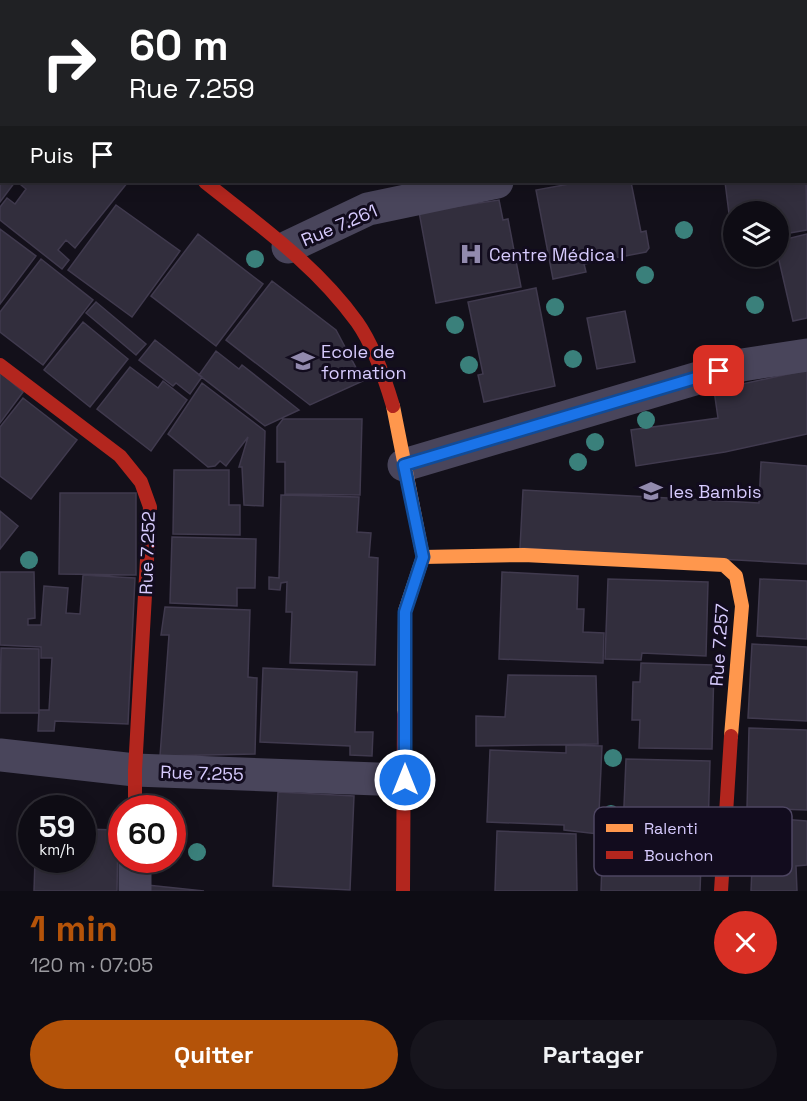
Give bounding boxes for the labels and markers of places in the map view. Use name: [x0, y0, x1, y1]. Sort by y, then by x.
hospital icon: Centre Médica l: [458, 241, 484, 267]
place label: Centre Médica l: [489, 243, 624, 266]
place label: Ecole de formation: [321, 340, 407, 384]
pin: [693, 345, 744, 396]
school or university icon: Ecole de formation: [290, 348, 316, 374]
school or university icon: les Bambis: [638, 478, 664, 504]
place label: les Bambis: [669, 480, 761, 503]

